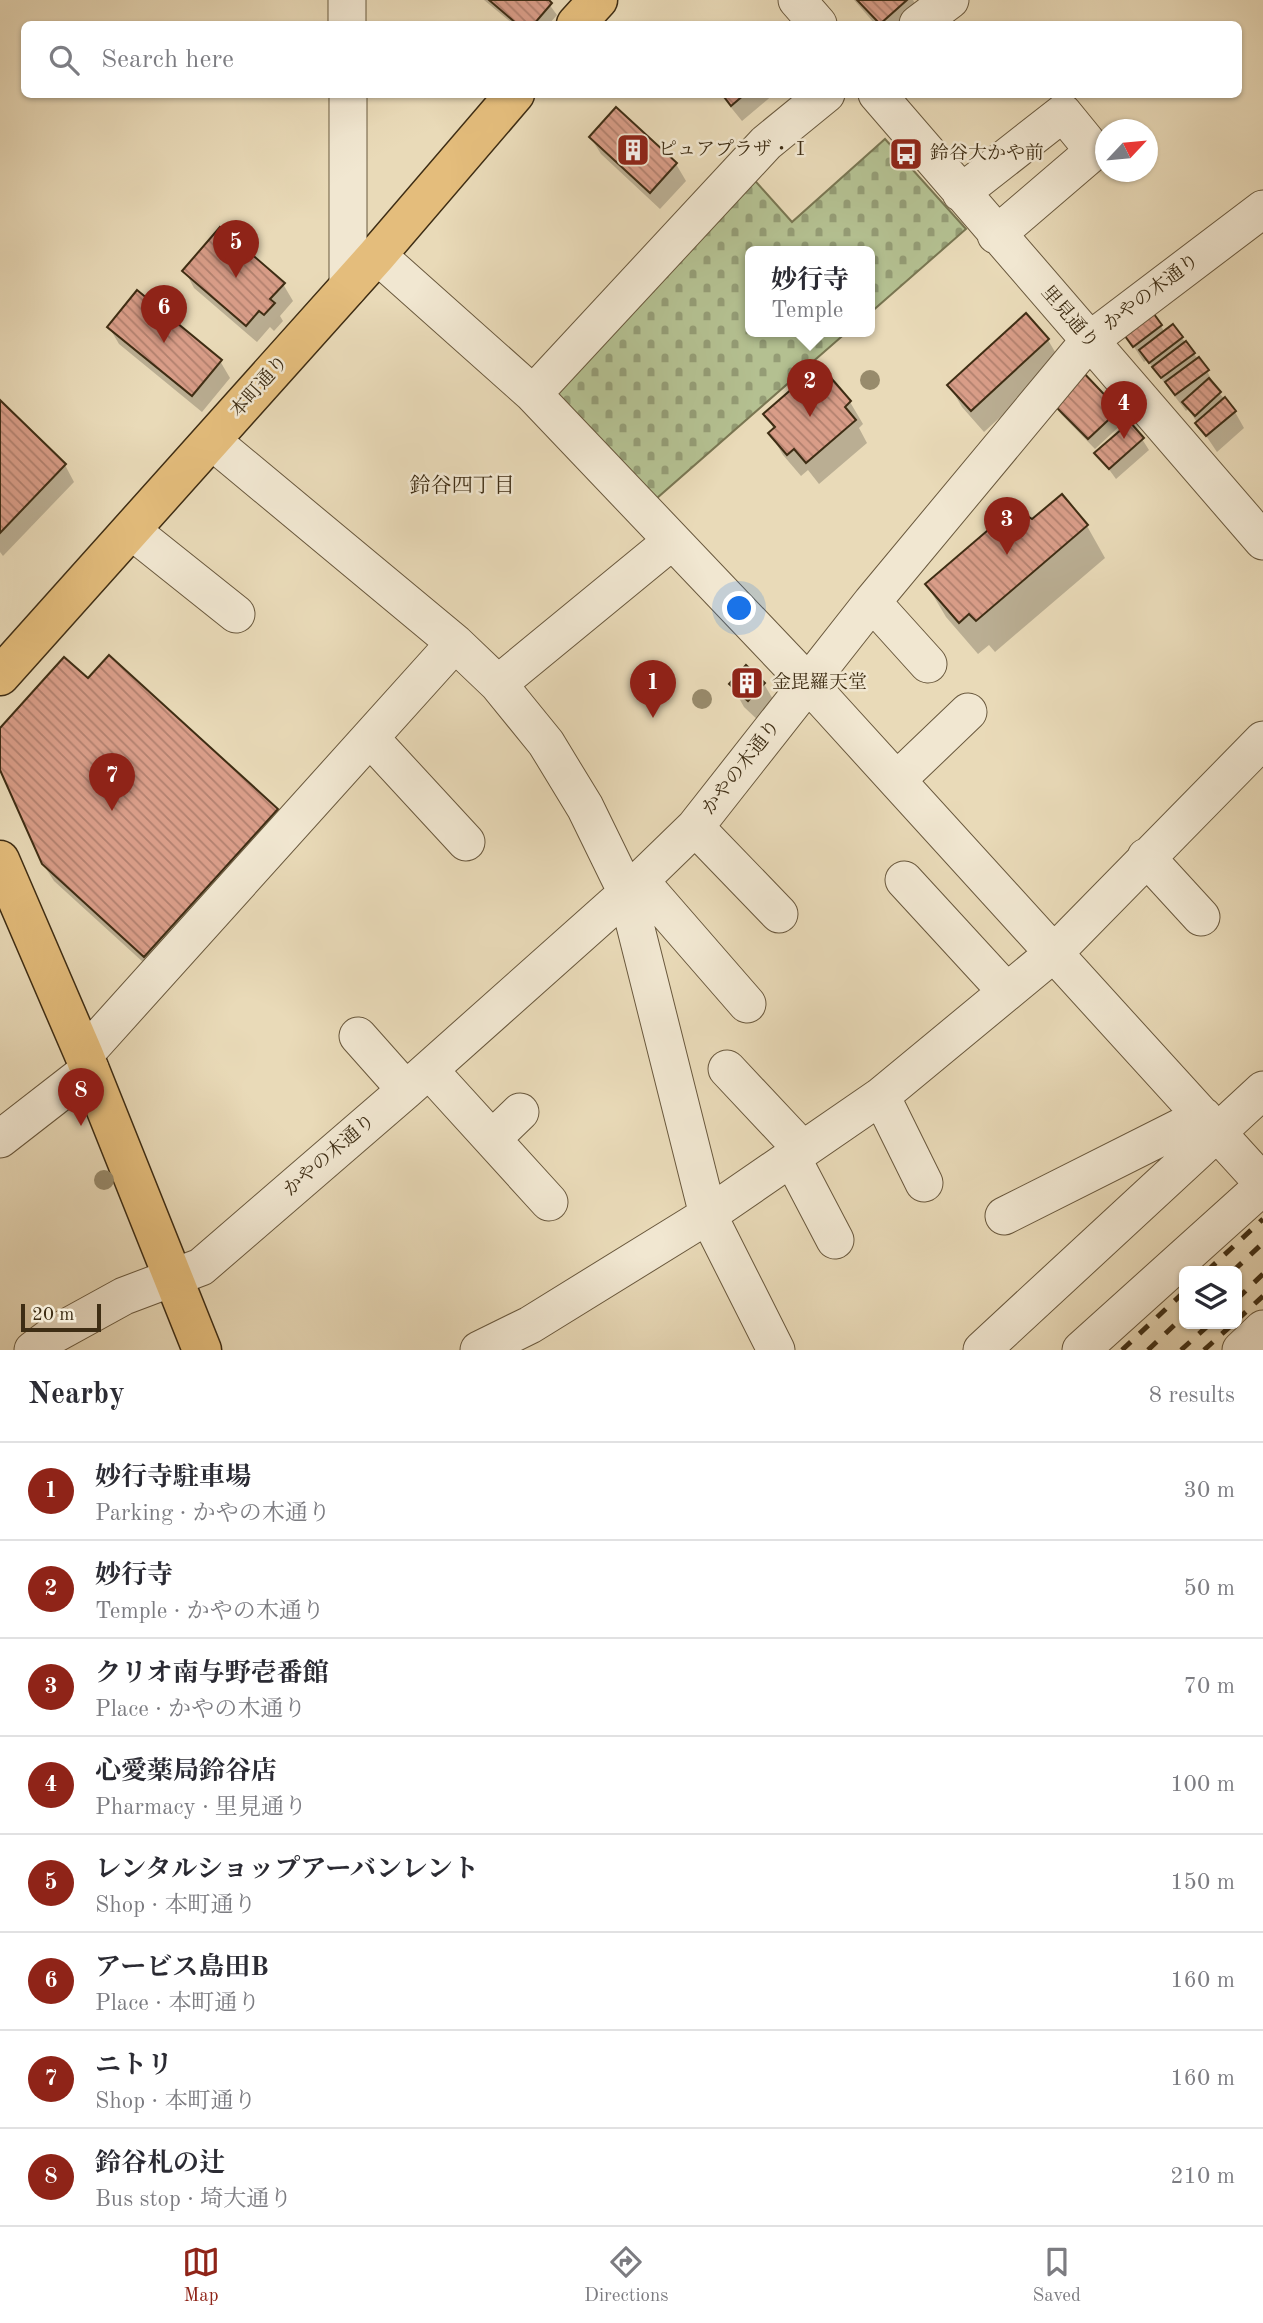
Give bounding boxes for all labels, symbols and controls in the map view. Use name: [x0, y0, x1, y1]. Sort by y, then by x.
search box: [21, 21, 1242, 98]
icon: search: [45, 41, 83, 79]
text: Search here: [101, 47, 234, 73]
north arrow: [1095, 119, 1158, 182]
building icon: ピュアプラザ・Ⅰ: [614, 131, 652, 169]
bus stop icon: 鈴谷大かや前: [887, 135, 925, 173]
place label: ピュアプラザ・Ⅰ: [658, 139, 810, 160]
place label: 鈴谷大かや前: [930, 142, 1044, 164]
pin: 5: [213, 220, 259, 278]
popup: [745, 246, 875, 337]
street label: かやの木通り: [1099, 249, 1203, 335]
text: 妙行寺: [771, 268, 849, 294]
street label: 里見通り: [1037, 282, 1103, 353]
pin: 6: [141, 285, 187, 343]
text: Temple: [771, 299, 843, 322]
street label: 本町通り: [225, 350, 292, 422]
pin: 2: [787, 359, 833, 417]
pin: 4: [1101, 381, 1147, 439]
district label: 鈴谷四丁目: [410, 474, 515, 497]
pin: 3: [984, 497, 1030, 555]
your location: [722, 591, 756, 625]
pin: 1: [630, 660, 676, 718]
building icon: 金毘羅天堂: [728, 664, 766, 702]
place label: 金毘羅天堂: [772, 671, 867, 693]
street label: かやの木通り: [697, 715, 785, 819]
pin: 7: [89, 753, 135, 811]
pin: 8: [58, 1068, 104, 1126]
street label: かやの木通り: [279, 1109, 379, 1201]
map controls: [1179, 1266, 1242, 1329]
button: layers: [1179, 1266, 1242, 1329]
scale bar: [21, 1301, 102, 1333]
text: 20 m: [32, 1306, 74, 1325]
text: Nearby: [28, 1380, 125, 1410]
text: 8 results: [1149, 1384, 1235, 1407]
text: 妙行寺駐車場: [95, 1465, 251, 1491]
text: 1: [44, 1479, 58, 1502]
text: 30 m: [1184, 1479, 1235, 1502]
text: Parking · かやの木通り: [95, 1502, 331, 1525]
text: 妙行寺: [95, 1563, 173, 1589]
text: 2: [44, 1577, 58, 1600]
text: 50 m: [1184, 1577, 1235, 1600]
text: Temple · かやの木通り: [95, 1600, 325, 1623]
text: クリオ南与野壱番館: [95, 1661, 329, 1687]
text: 3: [44, 1675, 58, 1698]
text: 70 m: [1184, 1675, 1235, 1698]
text: Place · かやの木通り: [95, 1698, 306, 1721]
text: 心愛薬局鈴谷店: [95, 1759, 277, 1785]
text: 4: [44, 1773, 58, 1796]
text: 100 m: [1170, 1773, 1235, 1796]
text: Pharmacy · 里見通り: [95, 1796, 307, 1819]
text: レンタルショップアーバンレント: [95, 1857, 479, 1883]
text: 5: [44, 1871, 58, 1894]
text: 150 m: [1170, 1871, 1235, 1894]
text: Shop · 本町通り: [95, 1894, 256, 1917]
text: アービス島田B: [95, 1955, 269, 1981]
text: 6: [44, 1969, 58, 1992]
text: 160 m: [1170, 1969, 1235, 1992]
text: Place · 本町通り: [95, 1992, 260, 2015]
text: ニトリ: [95, 2053, 173, 2079]
text: 7: [44, 2067, 58, 2090]
text: 160 m: [1170, 2067, 1235, 2090]
text: Shop · 本町通り: [95, 2090, 256, 2113]
text: 鈴谷札の辻: [95, 2151, 225, 2177]
text: 8: [44, 2165, 58, 2188]
text: 210 m: [1170, 2165, 1235, 2188]
text: Bus stop · 埼大通り: [95, 2188, 292, 2211]
tab: Map: [182, 2243, 220, 2308]
tab: Directions: [584, 2243, 669, 2308]
tab: Saved: [1033, 2243, 1081, 2308]

